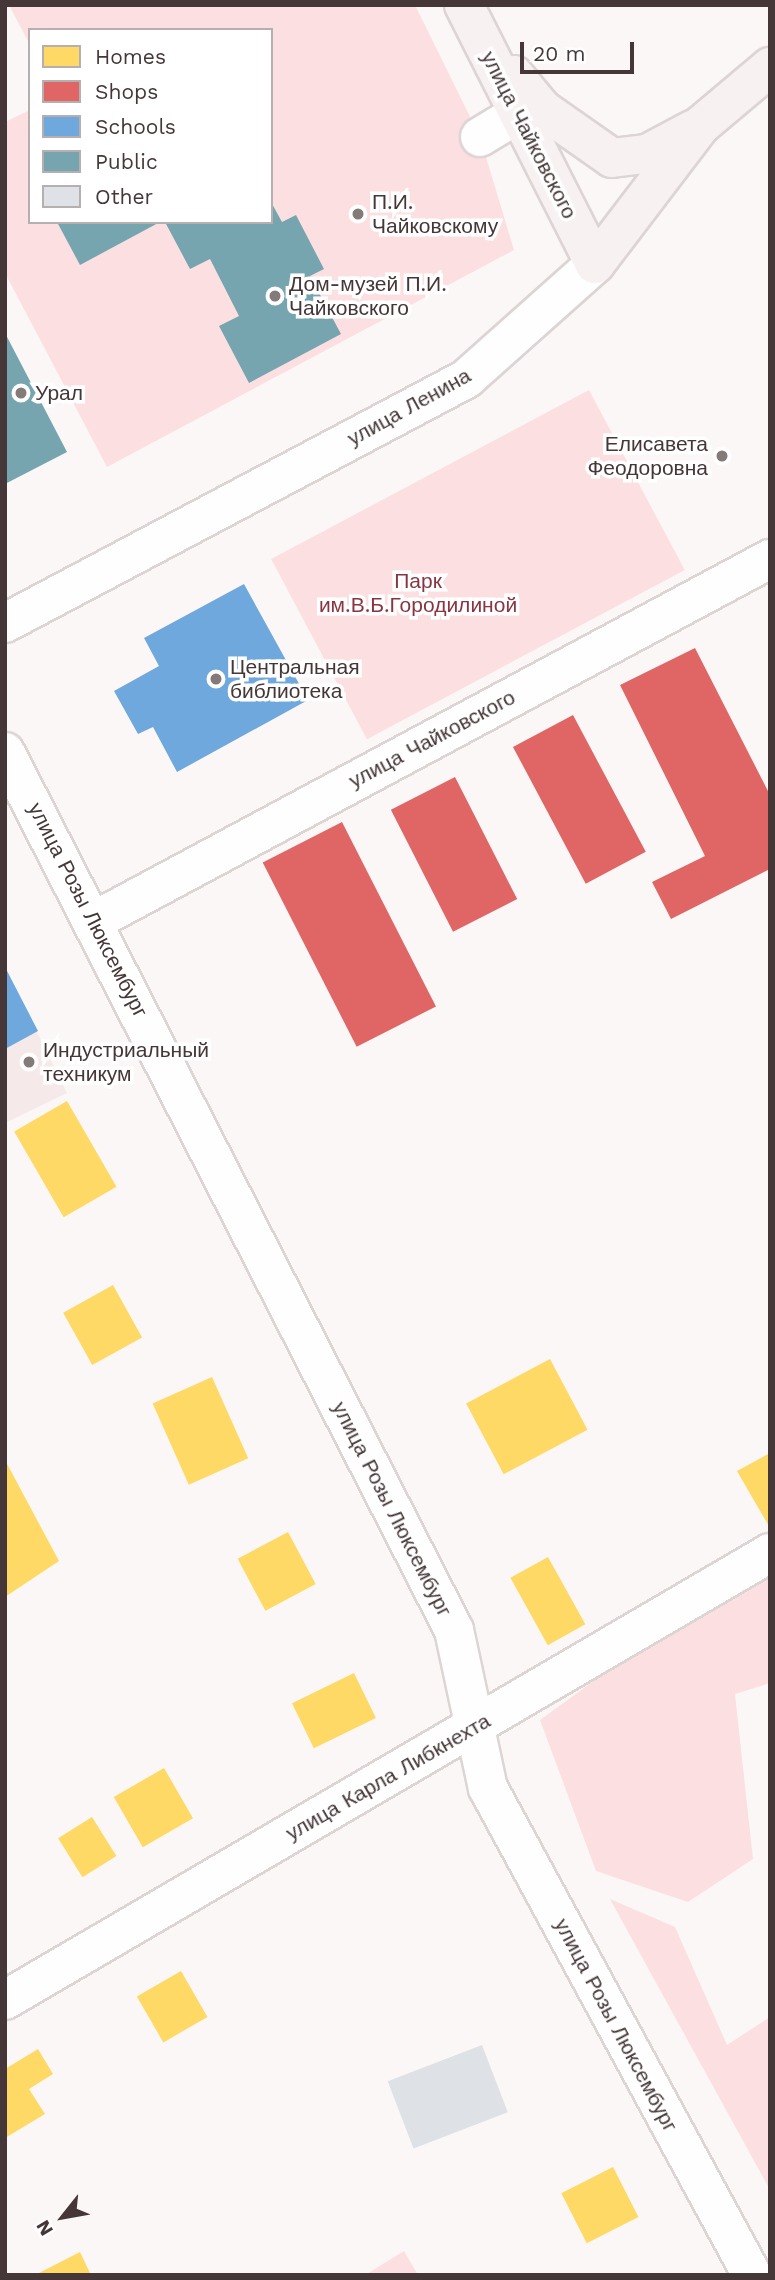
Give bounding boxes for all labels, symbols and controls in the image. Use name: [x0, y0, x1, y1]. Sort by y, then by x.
legend: [28, 28, 273, 224]
scale bar: [523, 28, 637, 72]
text: 20 m: [533, 41, 585, 66]
text: Homes: [95, 44, 166, 69]
street label: улица Чайковского: [476, 47, 582, 223]
text: Shops: [95, 79, 158, 104]
text: Schools: [95, 114, 176, 139]
text: Public: [95, 149, 158, 174]
text: Other: [95, 184, 153, 209]
place label: П.И. Чайковскому: [372, 189, 498, 239]
marker: П.И. Чайковскому: [350, 206, 366, 222]
place label: Дом-музей П.И. Чайковского: [289, 271, 447, 321]
marker: Дом-музей П.И. Чайковского: [267, 288, 283, 304]
street label: улица Ленина: [343, 363, 475, 451]
place label: Урал: [35, 380, 83, 406]
marker: Урал: [13, 385, 29, 401]
place label: Елисавета Феодоровна: [587, 431, 708, 481]
marker: Елисавета Феодоровна: [714, 448, 730, 464]
park label: Парк им.В.Б.Городилиной: [319, 568, 517, 618]
place label: Центральная библиотека: [230, 654, 360, 704]
marker: Центральная библиотека: [208, 671, 224, 687]
street label: улица Чайковского: [345, 684, 519, 794]
street label: улица Розы Люксембург: [23, 798, 153, 1022]
place label: Индустриальный техникум: [43, 1037, 209, 1087]
marker: Индустриальный техникум: [21, 1054, 37, 1070]
street label: улица Розы Люксембург: [327, 1397, 457, 1621]
street label: улица Карла Либкнехта: [281, 1708, 495, 1846]
street label: улица Розы Люксембург: [549, 1914, 683, 2136]
north arrow: [28, 2182, 98, 2252]
text: N: [31, 2216, 58, 2240]

